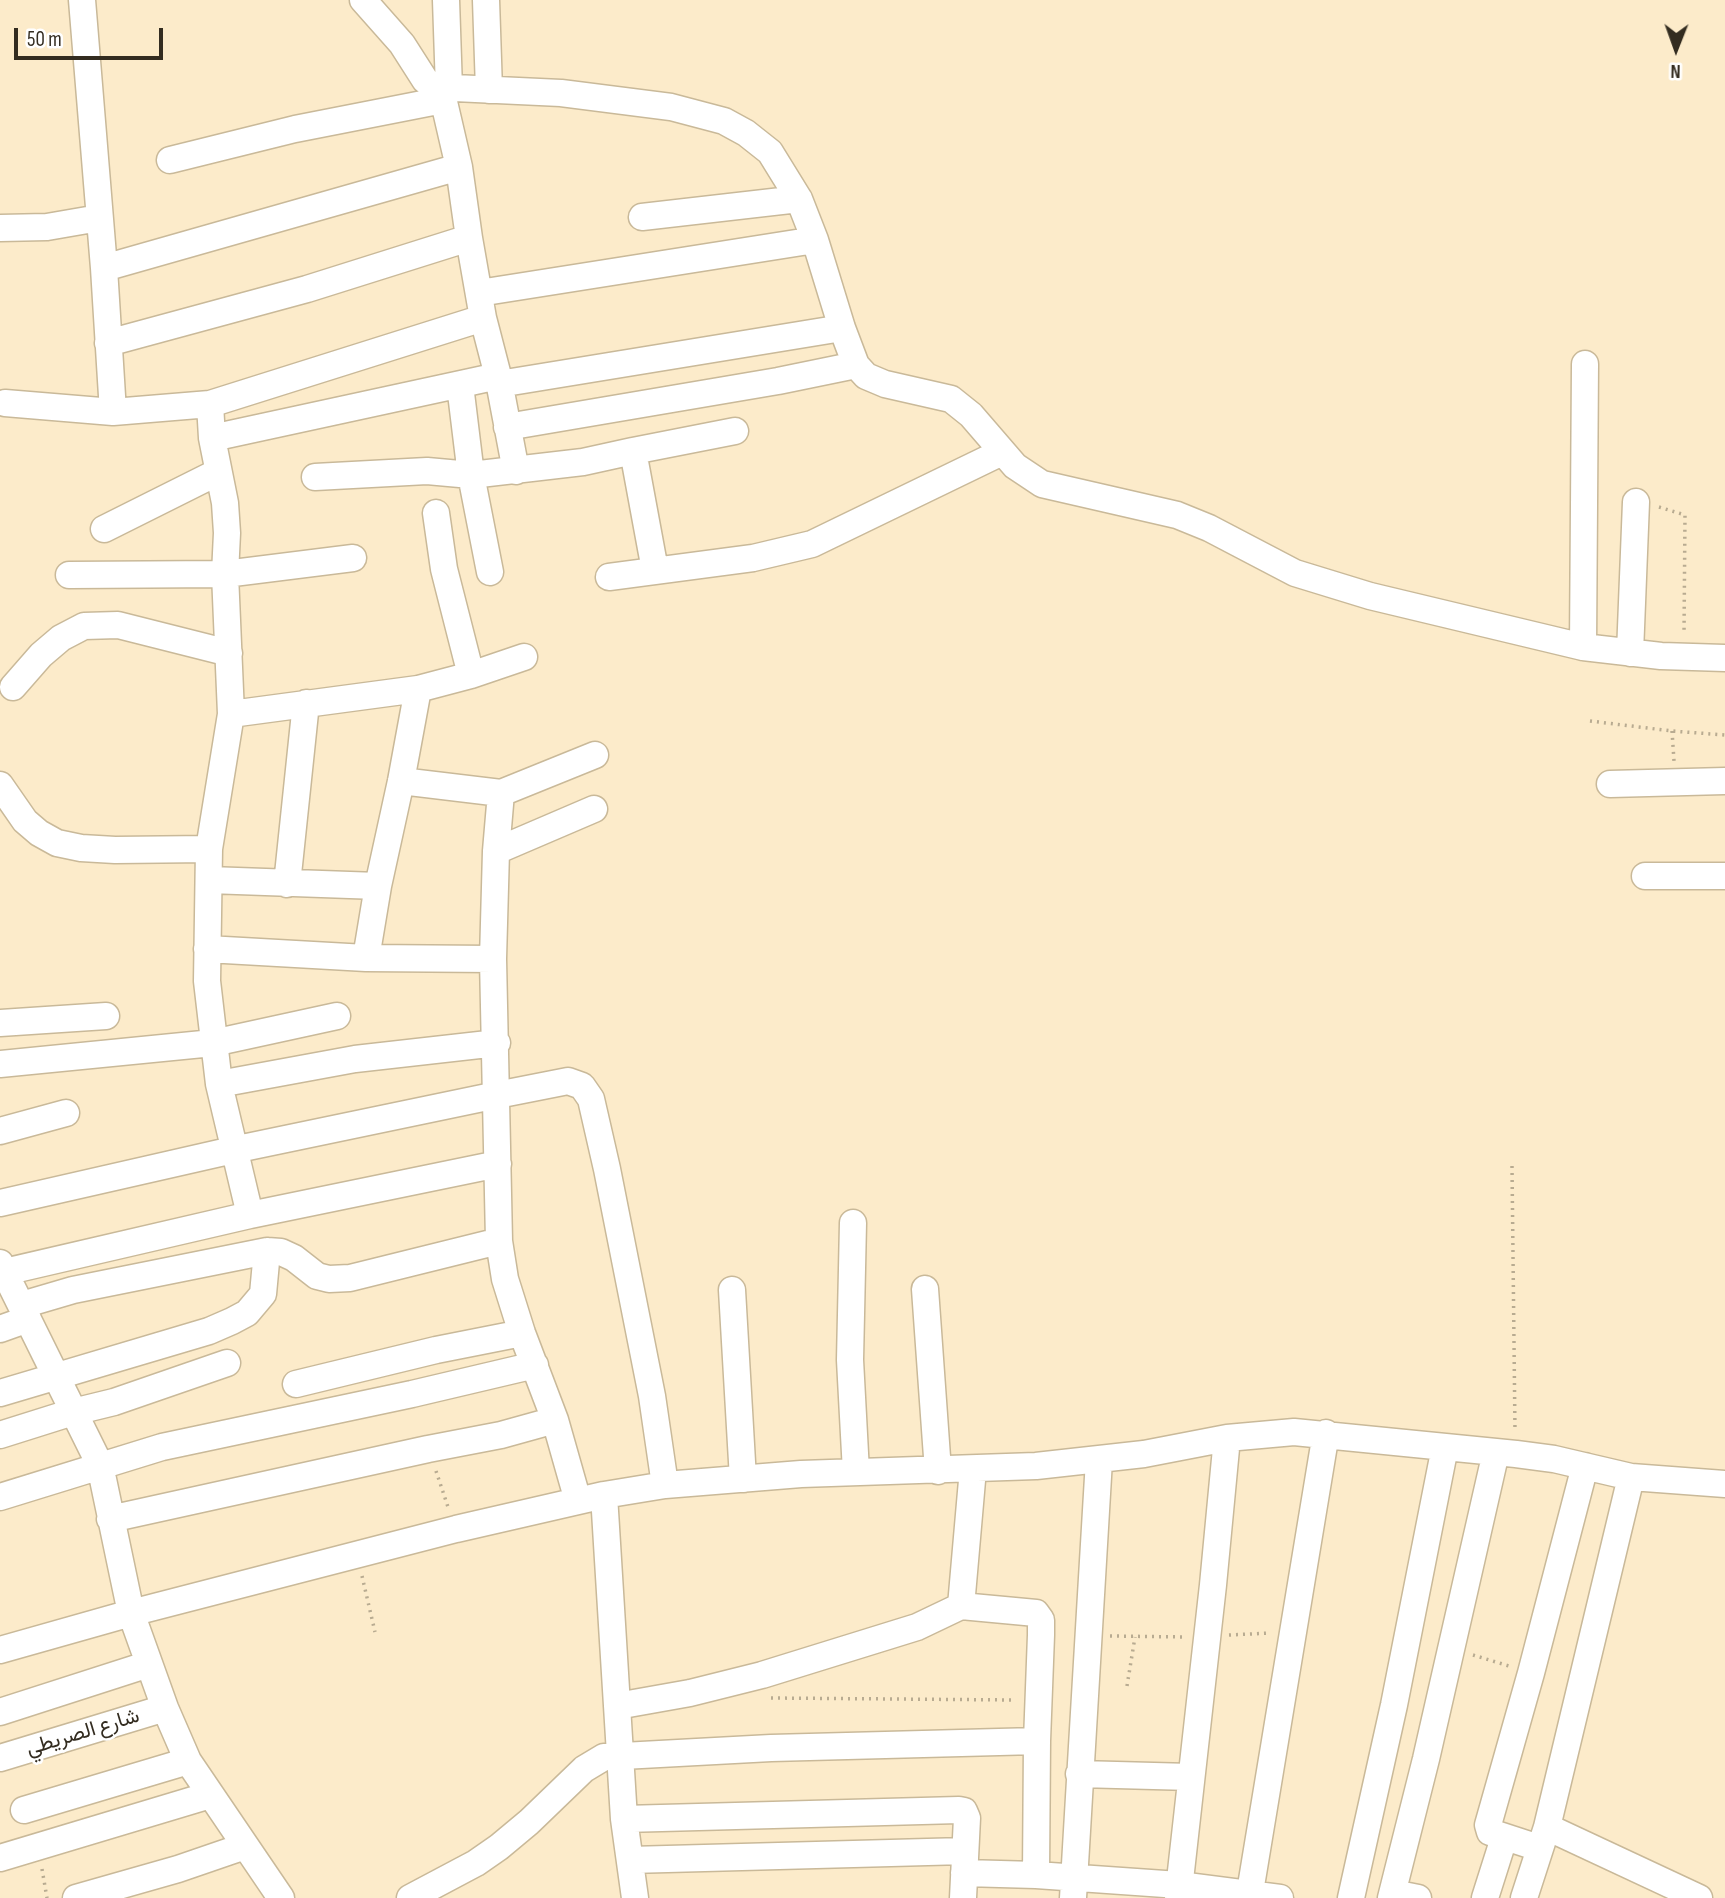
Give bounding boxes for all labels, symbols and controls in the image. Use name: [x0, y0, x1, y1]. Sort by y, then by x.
scale bar: [18, 14, 166, 58]
north arrow: [1641, 14, 1711, 84]
text: 50 m: [27, 27, 62, 52]
text: N: [1670, 59, 1681, 82]
street label: شارع الصريطي: [23, 1704, 143, 1762]

